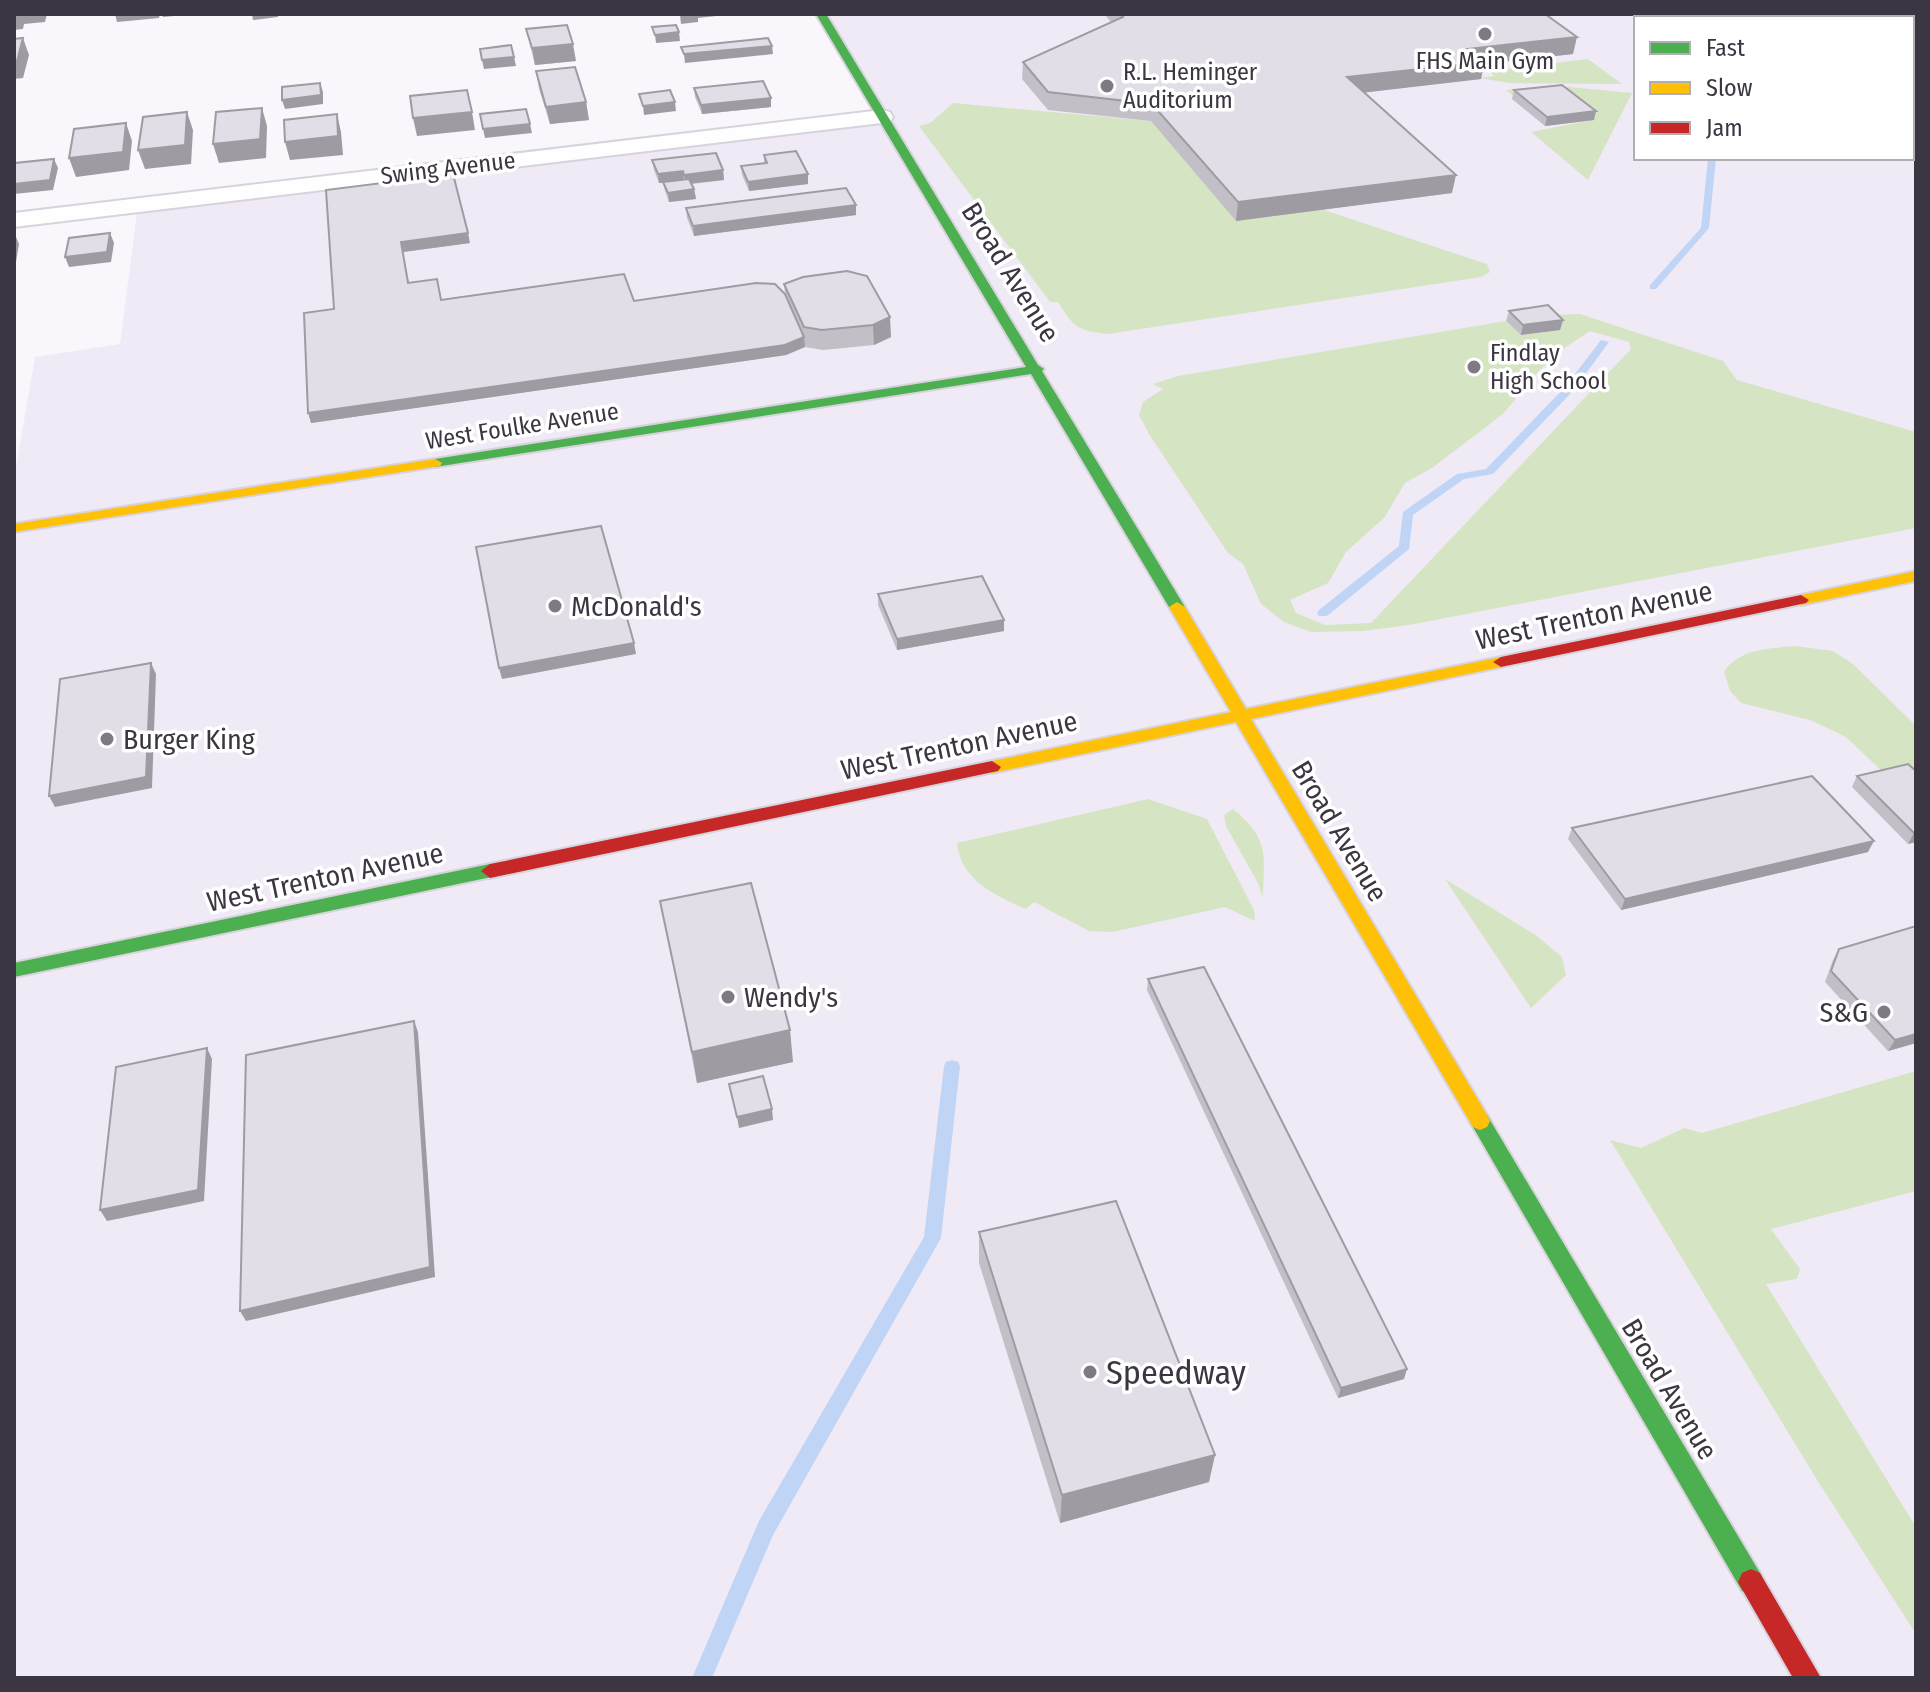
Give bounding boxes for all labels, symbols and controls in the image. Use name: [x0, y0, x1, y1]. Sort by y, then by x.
legend: [1634, 16, 1914, 160]
marker: FHS Main Gym: [1476, 25, 1494, 43]
text: Fast: [1706, 34, 1745, 62]
place label: FHS Main Gym: [1416, 47, 1554, 75]
place label: R.L. Heminger Auditorium: [1123, 58, 1258, 114]
text: Slow: [1706, 74, 1753, 102]
marker: R.L. Heminger Auditorium: [1098, 77, 1116, 95]
text: Jam: [1706, 114, 1743, 142]
street label: Swing Avenue: [379, 146, 517, 190]
street label: Broad Avenue: [955, 196, 1066, 348]
place label: Findlay High School: [1490, 339, 1607, 395]
marker: Findlay High School: [1465, 358, 1483, 376]
street label: West Foulke Avenue: [423, 397, 621, 455]
street label: West Trenton Avenue: [1473, 574, 1715, 657]
place label: McDonald's: [571, 590, 702, 623]
marker: McDonald's: [546, 597, 564, 615]
street label: West Trenton Avenue: [838, 704, 1080, 787]
place label: Burger King: [123, 723, 256, 756]
marker: Burger King: [98, 730, 116, 748]
street label: Broad Avenue: [1285, 755, 1394, 908]
street label: West Trenton Avenue: [204, 836, 446, 919]
place label: Wendy's: [744, 981, 838, 1014]
marker: Wendy's: [719, 988, 737, 1006]
place label: S&G: [1819, 996, 1868, 1029]
marker: S&G: [1875, 1003, 1893, 1021]
street label: Broad Avenue: [1615, 1313, 1724, 1466]
place label: Speedway: [1106, 1352, 1246, 1393]
marker: Speedway: [1081, 1363, 1099, 1381]

